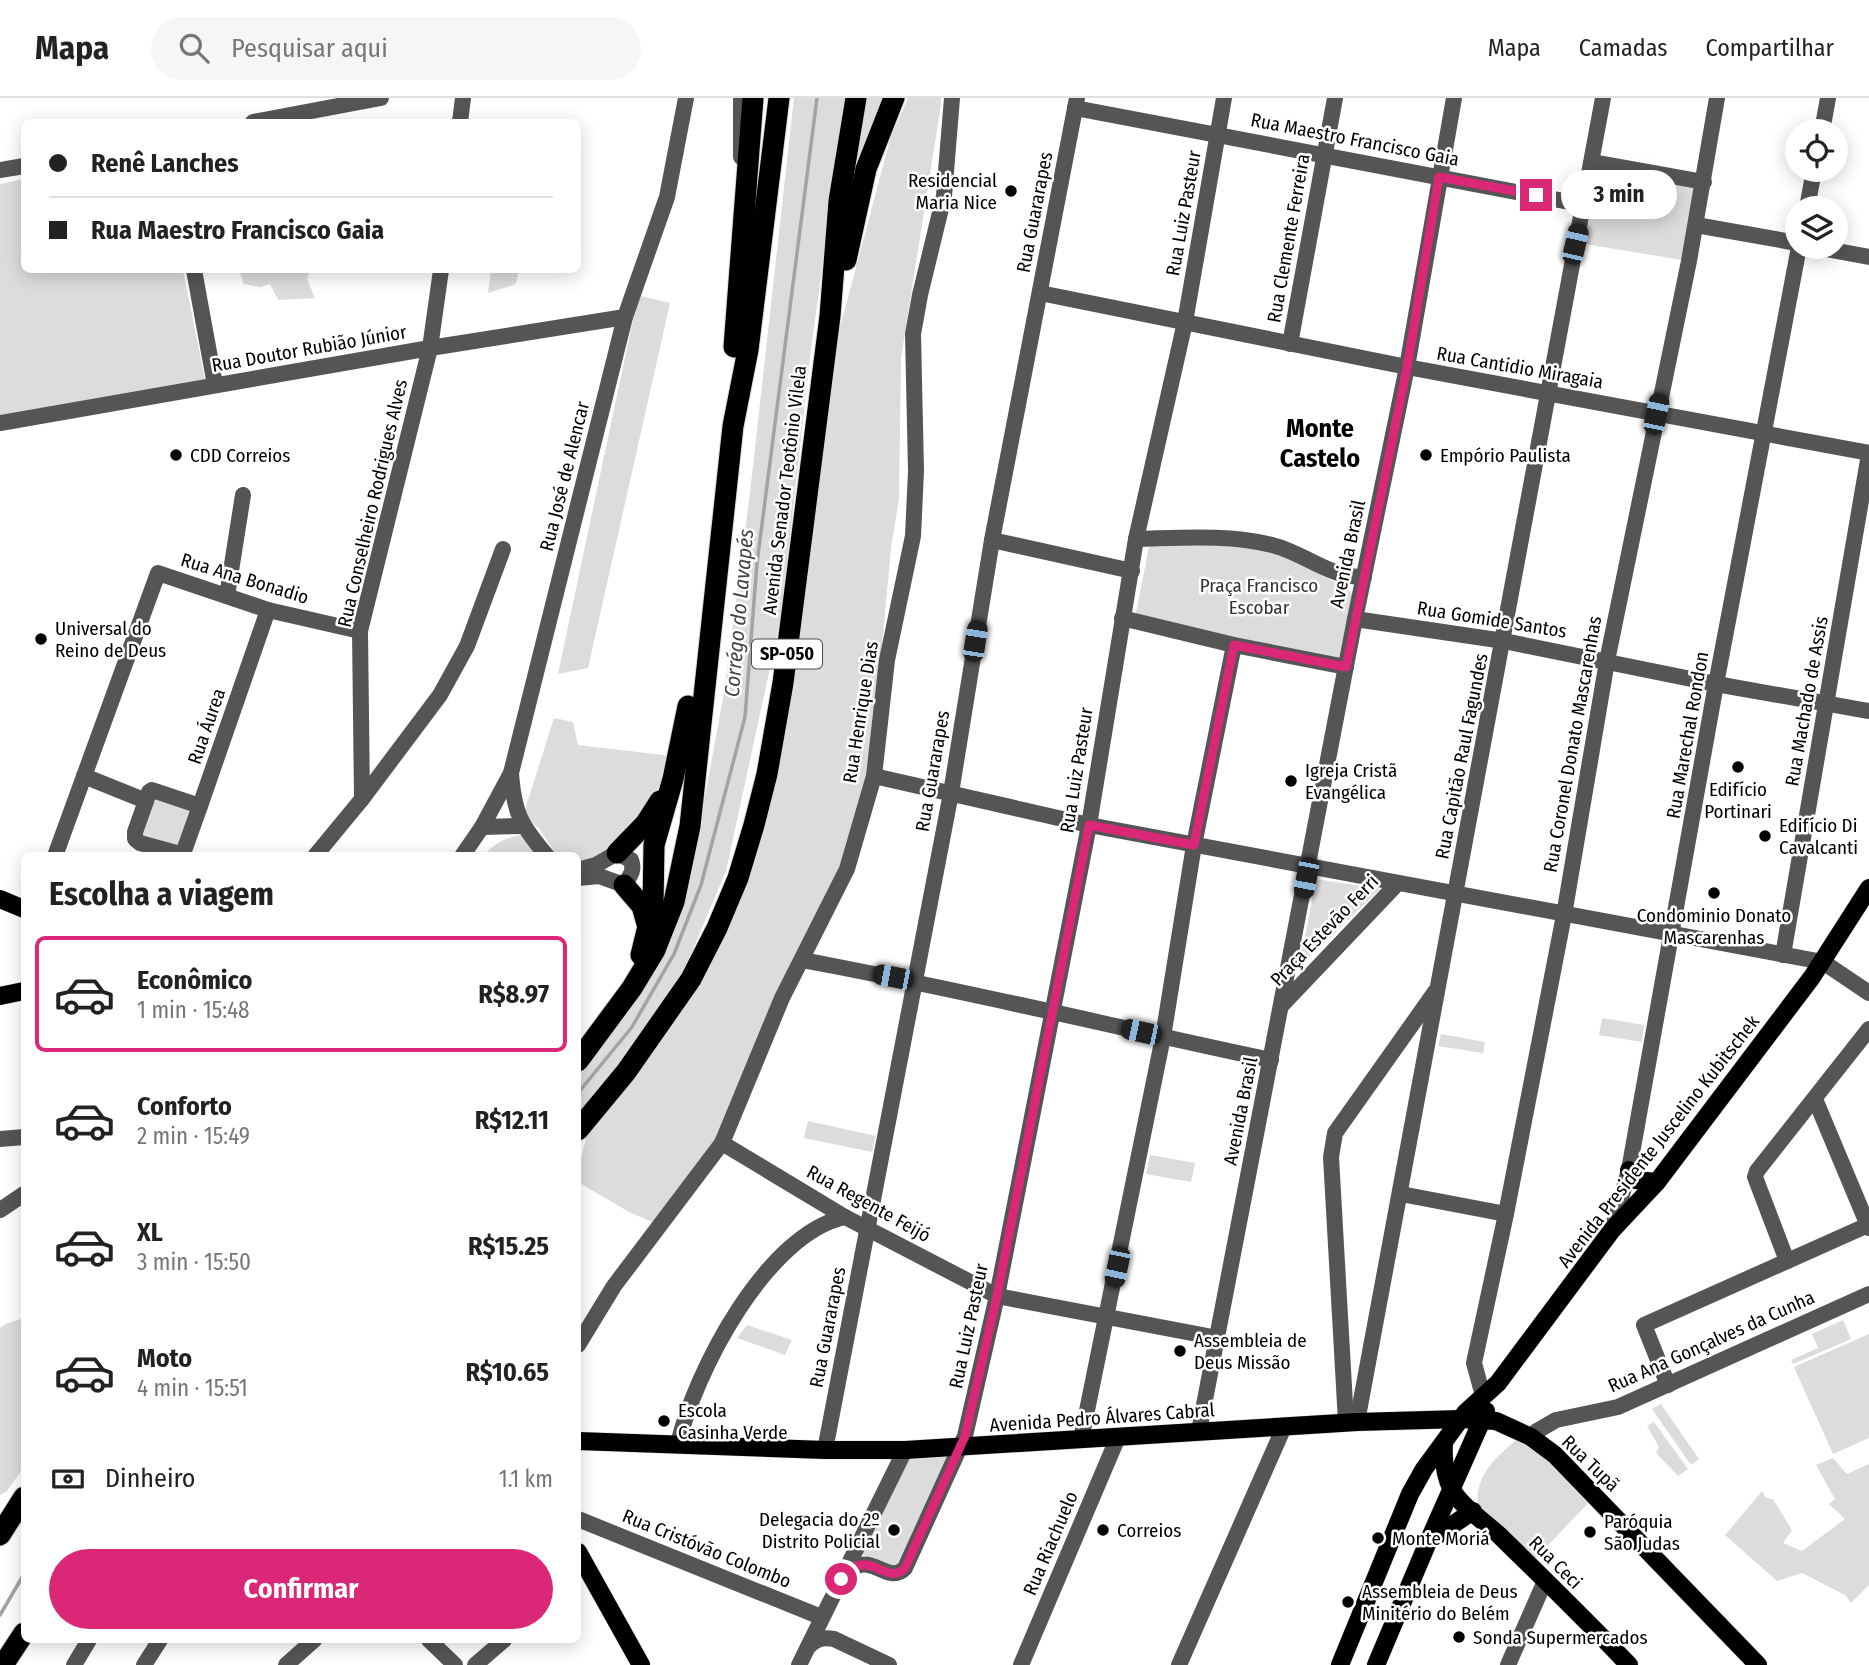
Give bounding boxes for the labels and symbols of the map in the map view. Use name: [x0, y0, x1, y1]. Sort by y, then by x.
street label: Rua Maestro Francisco Gaia: [1249, 108, 1461, 171]
street label: Rua Luiz Pasteur: [1161, 148, 1206, 278]
street label: Rua Guararapes: [1012, 150, 1057, 274]
street label: Rua Clemente Ferreira: [1262, 152, 1315, 324]
place label: Residencial Maria Nice: [908, 169, 997, 214]
callout: 3 min: [1560, 170, 1676, 220]
route end: [1520, 179, 1552, 211]
marker: Residencial Maria Nice: [1003, 183, 1019, 199]
car: [1561, 221, 1590, 267]
street label: Rua Doutor Rubião Júnior: [210, 320, 409, 377]
street label: Rua Cantidio Miragaia: [1435, 342, 1605, 393]
street label: Avenida Senador Teotônio Vilela: [758, 364, 811, 616]
street label: Rua Conselheiro Rodrigues Alves: [333, 377, 412, 629]
car: [1642, 391, 1671, 437]
street label: Rua José de Alencar: [535, 399, 594, 553]
district label: Monte Castelo: [1280, 413, 1360, 474]
place label: CDD Correios: [190, 444, 290, 467]
place label: Empório Paulista: [1440, 444, 1571, 467]
marker: CDD Correios: [168, 447, 184, 463]
marker: Empório Paulista: [1418, 447, 1434, 463]
street label: Avenida Brasil: [1325, 498, 1370, 610]
water label: Corrégo do Lavapés: [719, 528, 759, 698]
street label: Rua Ana Bonadio: [178, 548, 312, 609]
park label: Praça Francisco Escobar: [1200, 574, 1318, 619]
street label: Rua Gomide Santos: [1415, 596, 1568, 643]
street label: Rua Coronel Donato Mascarenhas: [1539, 614, 1606, 874]
street label: Rua Machado de Assis: [1780, 614, 1833, 788]
place label: Universal do Reino de Deus: [55, 617, 166, 662]
car: [962, 619, 989, 663]
marker: Universal do Reino de Deus: [33, 631, 49, 647]
street label: Rua Henrique Dias: [838, 639, 883, 785]
road number: SP-050: [752, 640, 822, 668]
street label: Rua Marechal Rondon: [1661, 650, 1714, 820]
street label: Rua Capitão Raul Fagundes: [1430, 651, 1493, 861]
street label: Rua Áurea: [183, 685, 230, 767]
street label: Rua Luiz Pasteur: [1055, 705, 1098, 835]
street label: Rua Guararapes: [911, 709, 954, 833]
place label: Igreja Cristã Evangélica: [1305, 759, 1397, 804]
marker: Edifício Portinari: [1730, 759, 1746, 775]
marker: Igreja Cristã Evangélica: [1283, 773, 1299, 789]
place label: Edifício Portinari: [1704, 778, 1772, 823]
place label: Edifício Di Cavalcanti: [1779, 814, 1858, 859]
marker: Edifício Di Cavalcanti: [1757, 828, 1773, 844]
car: [1292, 855, 1321, 901]
street label: Praça Estevão Ferri: [1265, 870, 1383, 991]
marker: Condominio Donato Mascarenhas: [1706, 885, 1722, 901]
place label: Condominio Donato Mascarenhas: [1637, 904, 1791, 949]
car: [871, 963, 916, 991]
street label: Avenida Presidente Juscelino Kubitschek: [1553, 1010, 1764, 1272]
car: [1119, 1017, 1164, 1047]
street label: Avenida Brasil: [1219, 1055, 1262, 1167]
street label: Rua Regente Feijó: [803, 1160, 935, 1247]
car: [1103, 1244, 1132, 1290]
street label: Rua Luiz Pasteur: [944, 1261, 993, 1391]
street label: Rua Guararapes: [805, 1265, 850, 1389]
street label: Rua Ana Gonçalves da Cunha: [1604, 1285, 1818, 1397]
place label: Assembleia de Deus Missão: [1194, 1329, 1307, 1374]
marker: Assembleia de Deus Missão: [1172, 1343, 1188, 1359]
street label: Avenida Pedro Álvares Cabral: [989, 1398, 1215, 1437]
place label: Escola Casinha Verde: [678, 1399, 788, 1444]
marker: Escola Casinha Verde: [656, 1413, 672, 1429]
street label: Rua Tupã: [1557, 1430, 1624, 1496]
street label: Rua Riachuelo: [1018, 1488, 1083, 1599]
street label: Rua Cristóvão Colombo: [619, 1504, 794, 1593]
place label: Delegacia do 2º Distrito Policial: [759, 1508, 880, 1553]
place label: Paróquia São Judas: [1604, 1510, 1680, 1555]
place label: Correios: [1117, 1519, 1181, 1542]
marker: Delegacia do 2º Distrito Policial: [886, 1522, 902, 1538]
marker: Correios: [1095, 1522, 1111, 1538]
marker: Paróquia São Judas: [1582, 1524, 1598, 1540]
place label: Monte Moriá: [1392, 1527, 1490, 1550]
marker: Monte Moriá: [1370, 1530, 1386, 1546]
street label: Rua Ceci: [1524, 1531, 1587, 1594]
route start: [825, 1563, 857, 1595]
place label: Assembleia de Deus Minitério do Belém: [1362, 1580, 1518, 1625]
marker: Assembleia de Deus Minitério do Belém: [1340, 1594, 1356, 1610]
place label: Sonda Supermercados: [1473, 1626, 1648, 1649]
marker: Sonda Supermercados: [1451, 1629, 1467, 1645]

